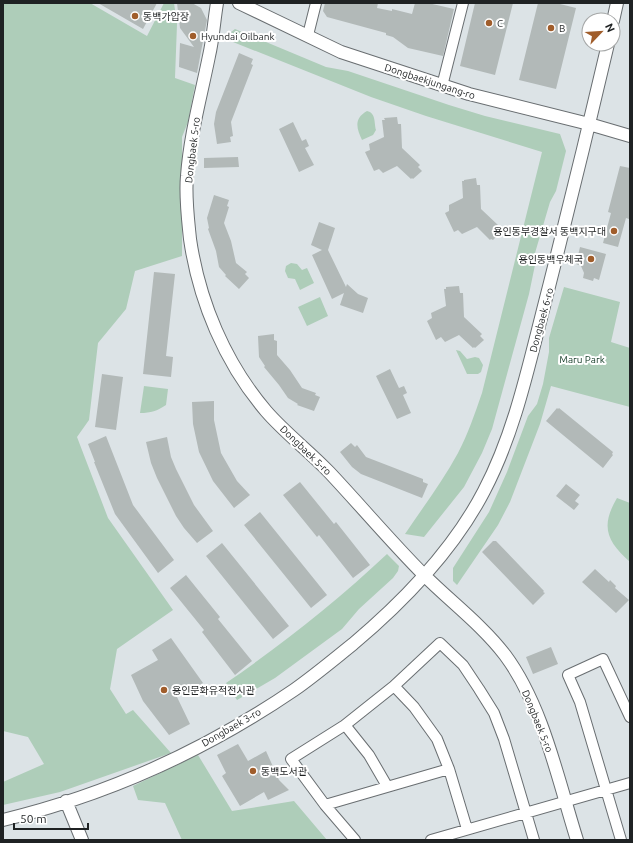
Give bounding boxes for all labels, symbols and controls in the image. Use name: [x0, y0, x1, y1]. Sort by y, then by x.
marker: 동백가압장: [130, 11, 140, 21]
place label: 동백가압장: [143, 11, 189, 22]
north arrow: [581, 12, 621, 52]
marker: C: [484, 18, 494, 28]
place label: C: [497, 18, 503, 29]
text: N: [603, 22, 617, 34]
marker: B: [546, 23, 556, 33]
place label: B: [559, 23, 565, 34]
marker: Hyundai Oilbank: [188, 31, 198, 41]
place label: Hyundai Oilbank: [201, 31, 274, 42]
street label: Dongbaekjungang-ro: [383, 62, 477, 101]
street label: Dongbaek 5-ro: [183, 116, 202, 184]
place label: 용인동부경찰서 동백지구대: [493, 226, 606, 237]
marker: 용인동부경찰서 동백지구대: [609, 226, 619, 236]
place label: 용인동백우체국: [519, 254, 583, 265]
marker: 용인동백우체국: [586, 254, 596, 264]
street label: Dongbaek 6-ro: [528, 287, 555, 354]
park label: Maru Park: [559, 354, 605, 365]
street label: Dongbaek 5-ro: [278, 423, 333, 477]
marker: 용인문화유적전시관: [159, 685, 169, 695]
place label: 용인문화유적전시관: [172, 685, 256, 696]
street label: Dongbaek 5-ro: [520, 688, 555, 754]
street label: Dongbaek 3-ro: [200, 706, 263, 749]
marker: 동백도서관: [248, 766, 258, 776]
place label: 동백도서관: [261, 766, 308, 777]
scale bar: [14, 805, 88, 831]
text: 50 m: [20, 812, 47, 825]

